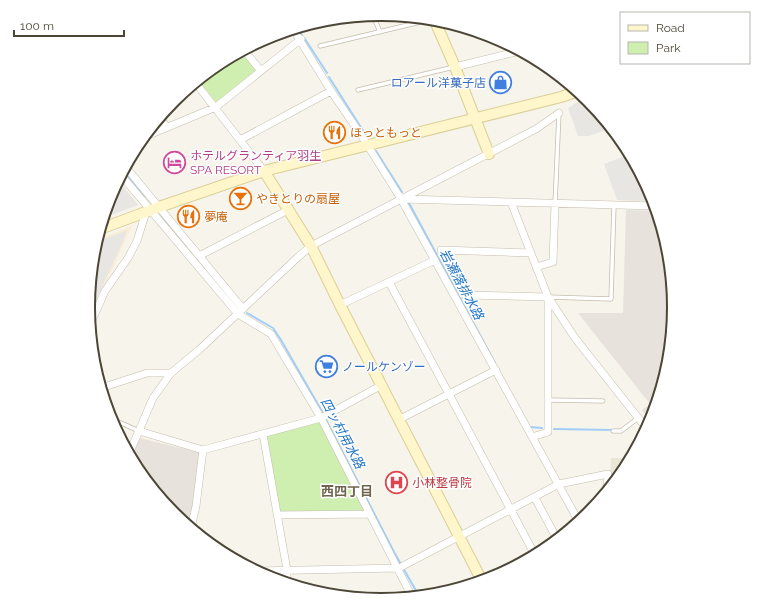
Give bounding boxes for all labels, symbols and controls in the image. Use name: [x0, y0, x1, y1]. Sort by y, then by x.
scale bar: [14, 12, 124, 38]
legend: [620, 12, 750, 64]
text: 100 m: [20, 19, 54, 33]
text: Road: [656, 21, 685, 35]
text: Park: [656, 41, 681, 55]
shop icon: ロアール洋菓子店: [488, 70, 514, 96]
place label: ロアール洋菓子店: [391, 76, 486, 90]
restaurant icon: ほっともっと: [321, 120, 347, 146]
place label: ほっともっと: [350, 126, 422, 140]
place label: ホテルグランティア羽生 SPA RESORT: [190, 149, 321, 177]
hotel icon: ホテルグランティア羽生 SPA RESORT: [161, 150, 187, 176]
bar icon: やきとりの扇屋: [227, 186, 253, 212]
place label: やきとりの扇屋: [256, 192, 340, 206]
restaurant icon: 夢庵: [175, 204, 201, 230]
place label: 夢庵: [204, 210, 228, 224]
water label: 岩瀬落排水路: [437, 246, 487, 323]
supermarket icon: ノールケンゾー: [313, 354, 339, 380]
place label: ノールケンゾー: [342, 360, 426, 374]
water label: 四ッ村用水路: [318, 395, 368, 472]
hospital icon: 小林整骨院: [383, 470, 409, 496]
place label: 小林整骨院: [412, 476, 472, 490]
district label: 西四丁目: [321, 484, 373, 499]

